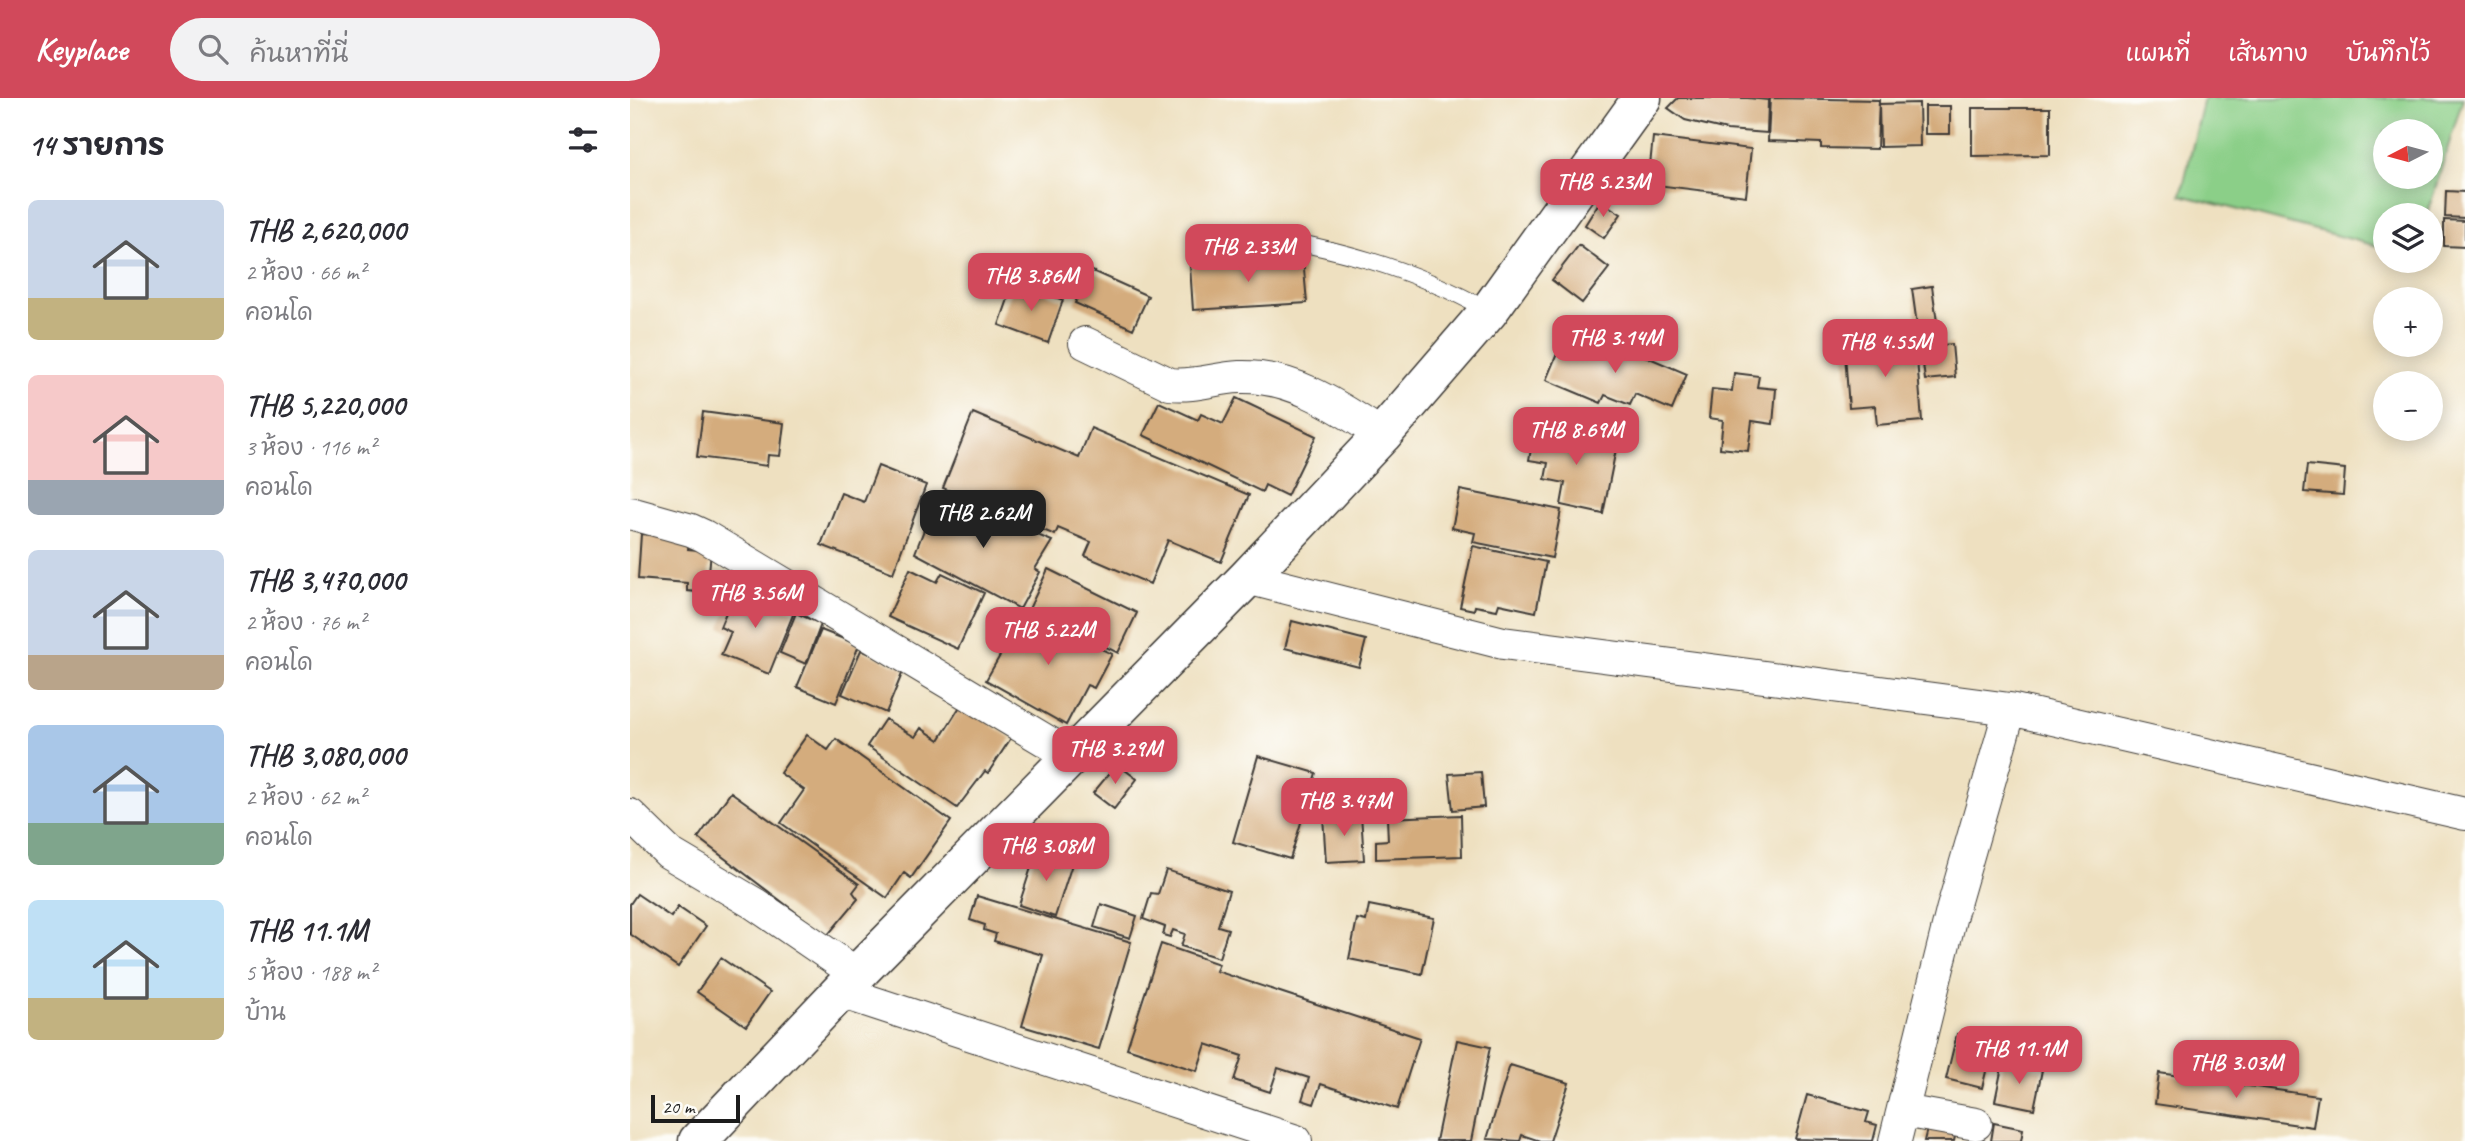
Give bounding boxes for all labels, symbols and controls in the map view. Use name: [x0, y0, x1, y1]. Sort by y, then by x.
search box: [170, 18, 660, 81]
text: Keyplace: [35, 28, 128, 70]
icon: search: [194, 30, 232, 68]
text: ค้นหาที่นี่: [250, 37, 348, 70]
text: แผนที่: [2125, 38, 2190, 68]
text: เส้นทาง: [2228, 38, 2308, 68]
text: บันทึกไว้: [2346, 38, 2430, 68]
north arrow: [2373, 119, 2443, 189]
map controls: [2373, 119, 2443, 441]
icon: filters: [564, 121, 602, 159]
text: 14 รายการ: [28, 126, 165, 164]
pin: THB 5.23M: [1523, 159, 1683, 219]
text: THB 5.23M: [1556, 167, 1650, 196]
button: layers: [2373, 203, 2443, 273]
text: THB 2,620,000: [245, 211, 406, 249]
pin: THB 2.33M: [1168, 225, 1328, 284]
icon: home: [84, 228, 168, 312]
text: THB 2.33M: [1201, 232, 1295, 261]
pin: THB 3.86M: [951, 254, 1111, 313]
text: 2 ห้อง · 66 m²: [245, 258, 365, 287]
text: THB 3.86M: [984, 261, 1078, 290]
button: +: [2373, 287, 2443, 357]
text: คอนโด: [245, 298, 313, 327]
pin: THB 3.14M: [1535, 316, 1695, 375]
pin: THB 4.55M: [1805, 320, 1965, 379]
text: THB 3.14M: [1568, 323, 1662, 352]
text: THB 4.55M: [1839, 327, 1931, 356]
button: −: [2373, 371, 2443, 441]
text: THB 5,220,000: [245, 386, 405, 424]
icon: home: [84, 403, 168, 487]
pin: THB 8.69M: [1496, 408, 1656, 467]
text: THB 8.69M: [1529, 415, 1623, 444]
text: 3 ห้อง · 116 m²: [245, 433, 376, 462]
text: คอนโด: [245, 473, 313, 502]
pin: THB 2.62M: [903, 490, 1063, 550]
text: THB 2.62M: [936, 498, 1030, 527]
text: THB 3,470,000: [245, 561, 405, 599]
pin: THB 3.56M: [675, 570, 835, 630]
icon: home: [84, 578, 168, 662]
text: THB 3.56M: [708, 578, 802, 607]
text: 2 ห้อง · 76 m²: [245, 608, 365, 637]
pin: THB 5.22M: [968, 608, 1128, 667]
text: THB 5.22M: [1001, 615, 1095, 644]
text: คอนโด: [245, 648, 313, 677]
pin: THB 3.29M: [1035, 726, 1195, 786]
text: THB 3.29M: [1068, 734, 1162, 763]
text: THB 3,080,000: [245, 736, 405, 774]
icon: home: [84, 753, 168, 837]
pin: THB 3.47M: [1264, 778, 1424, 838]
text: 2 ห้อง · 62 m²: [245, 783, 365, 812]
text: THB 3.47M: [1297, 786, 1391, 815]
text: คอนโด: [245, 823, 313, 852]
pin: THB 3.08M: [966, 824, 1126, 883]
text: THB 3.08M: [999, 831, 1093, 860]
text: THB 11.1M: [245, 911, 367, 949]
icon: home: [84, 928, 168, 1012]
text: 5 ห้อง · 188 m²: [245, 958, 376, 987]
text: บ้าน: [245, 998, 286, 1027]
pin: THB 11.1M: [1939, 1026, 2099, 1086]
text: THB 11.1M: [1972, 1034, 2066, 1063]
pin: THB 3.03M: [2156, 1040, 2316, 1100]
text: THB 3.03M: [2189, 1048, 2283, 1077]
scale bar: [651, 1092, 740, 1124]
text: 20 m: [662, 1095, 694, 1119]

